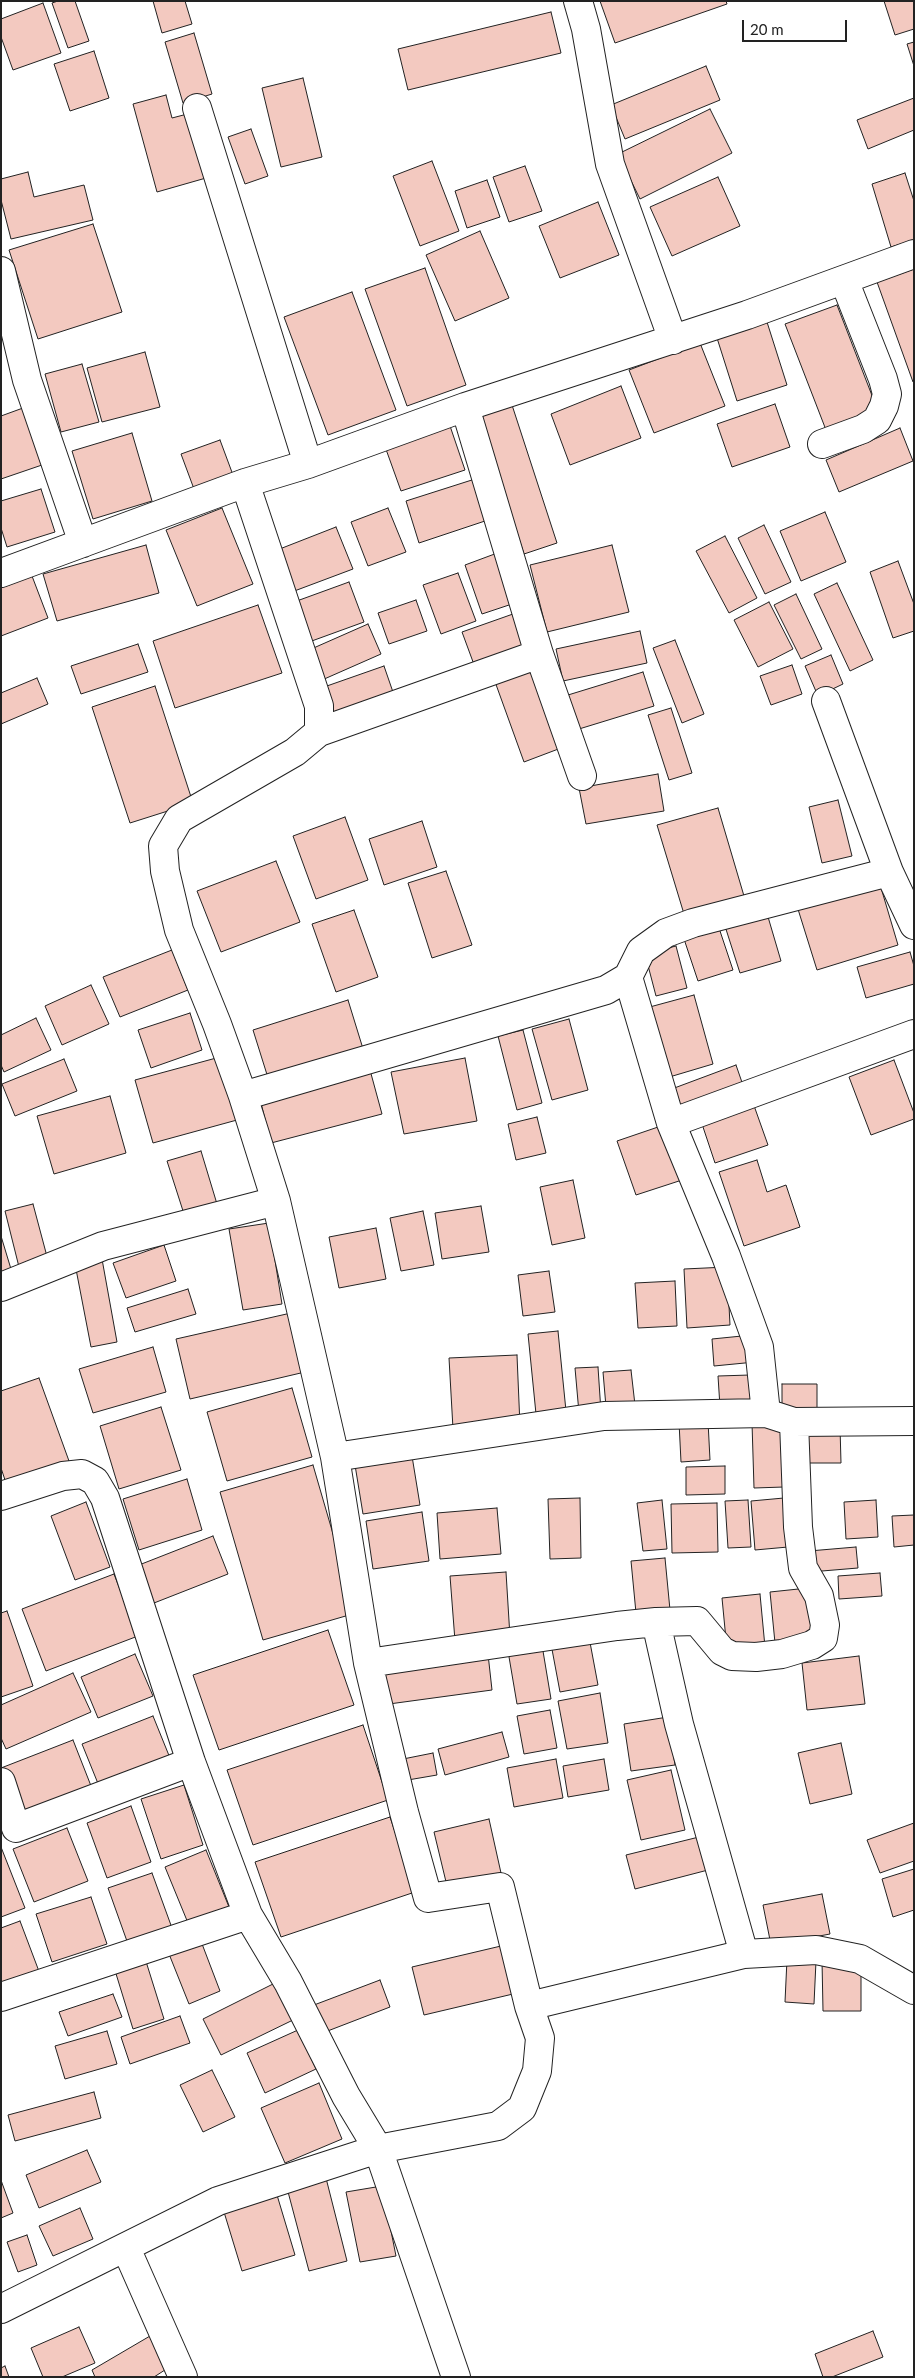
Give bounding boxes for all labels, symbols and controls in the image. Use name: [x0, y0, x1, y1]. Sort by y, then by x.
scale bar: [745, 10, 850, 42]
text: 20 m: [750, 20, 784, 38]

